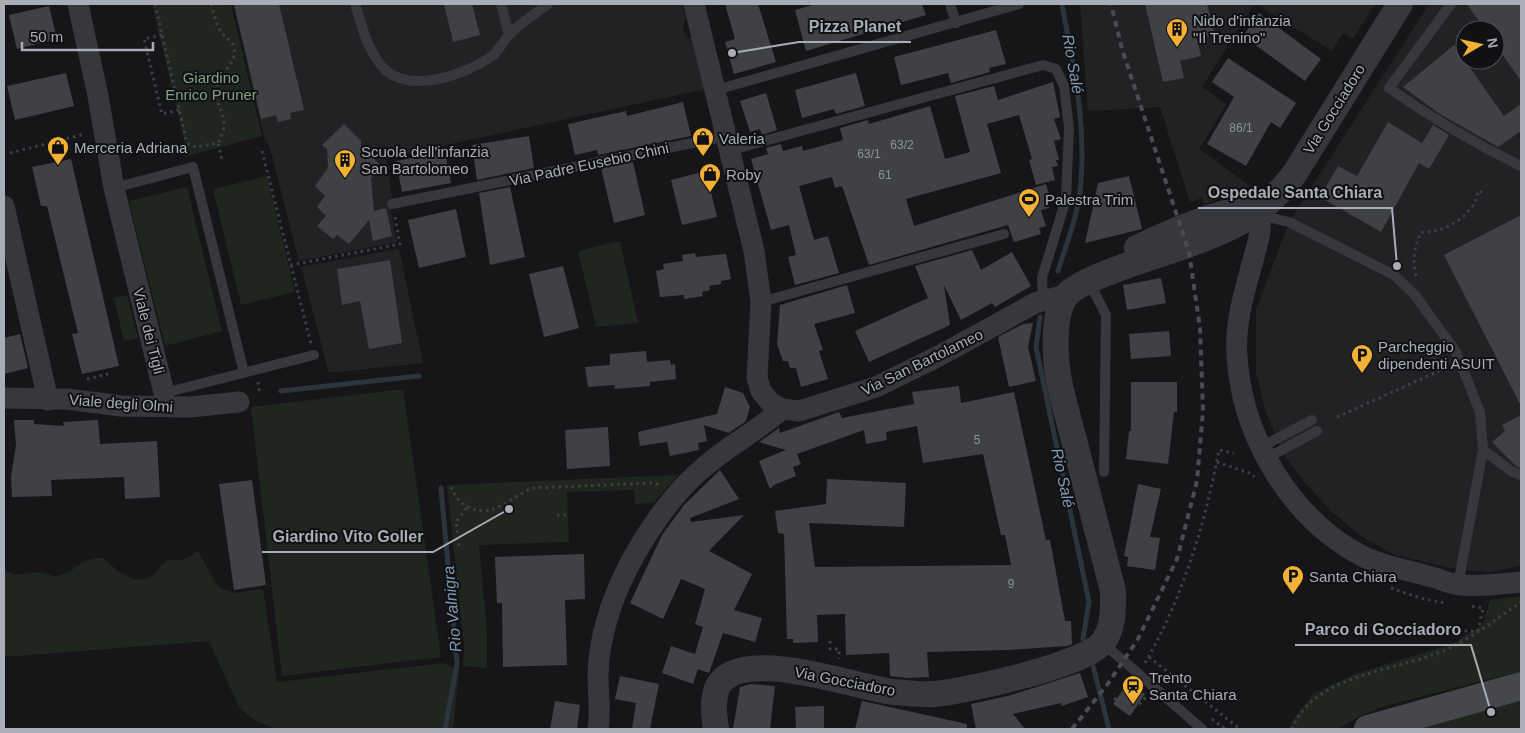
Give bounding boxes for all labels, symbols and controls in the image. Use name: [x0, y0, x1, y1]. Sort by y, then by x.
callout: Pizza Planet: [799, 11, 911, 42]
place label: Nido d'infanzia "Il Trenino": [1193, 12, 1292, 46]
building icon: Nido d'infanzia "Il Trenino": [1165, 17, 1189, 48]
text: Pizza Planet: [809, 18, 902, 35]
scale bar: [22, 20, 154, 52]
north arrow: [1455, 20, 1505, 70]
text: 50 m: [30, 28, 63, 45]
water label: Rio Salé: [1059, 33, 1087, 95]
text: N: [1484, 37, 1502, 49]
street label: Via Gocciadoro: [1300, 61, 1368, 157]
park label: Giardino Enrico Pruner: [165, 69, 257, 103]
house number: 86/1: [1229, 121, 1253, 135]
shop icon: Valeria: [691, 126, 715, 157]
place label: Valeria: [719, 130, 765, 147]
shop icon: Merceria Adriana: [46, 135, 70, 166]
house number: 63/2: [890, 138, 914, 152]
place label: Merceria Adriana: [74, 139, 188, 156]
street label: Via Padre Eusebio Chini: [508, 139, 670, 189]
place label: Scuola dell'infanzia San Bartolomeo: [361, 143, 490, 177]
house number: 63/1: [857, 147, 881, 161]
building icon: Scuola dell'infanzia San Bartolomeo: [333, 148, 357, 179]
shop icon: Roby: [698, 162, 722, 193]
place label: Roby: [726, 166, 762, 183]
house number: 61: [878, 168, 892, 182]
callout: Ospedale Santa Chiara: [1198, 177, 1392, 208]
text: Ospedale Santa Chiara: [1208, 184, 1382, 201]
sports icon: Palestra Trim: [1017, 187, 1041, 218]
place label: Palestra Trim: [1045, 191, 1133, 208]
street label: Viale dei Tigli: [130, 286, 168, 376]
street label: Via San Bartolameo: [858, 325, 986, 399]
place label: Parcheggio dipendenti ASUIT: [1378, 338, 1495, 372]
parking icon: Parcheggio dipendenti ASUIT: [1350, 343, 1374, 374]
street label: Viale degli Olmi: [69, 391, 173, 415]
house number: 5: [974, 433, 981, 447]
water label: Rio Salé: [1048, 447, 1078, 509]
callout: Giardino Vito Goller: [262, 521, 433, 552]
text: Giardino Vito Goller: [273, 528, 423, 545]
parking icon: Santa Chiara: [1281, 564, 1305, 595]
water label: Rio Valnigra: [440, 565, 464, 653]
place label: Santa Chiara: [1309, 568, 1397, 585]
house number: 9: [1008, 577, 1015, 591]
callout: Parco di Gocciadoro: [1295, 614, 1471, 645]
text: Parco di Gocciadoro: [1305, 621, 1461, 638]
street label: Via Gocciadoro: [793, 663, 897, 699]
place label: Trento Santa Chiara: [1149, 669, 1237, 703]
station icon: Trento Santa Chiara: [1121, 674, 1145, 705]

